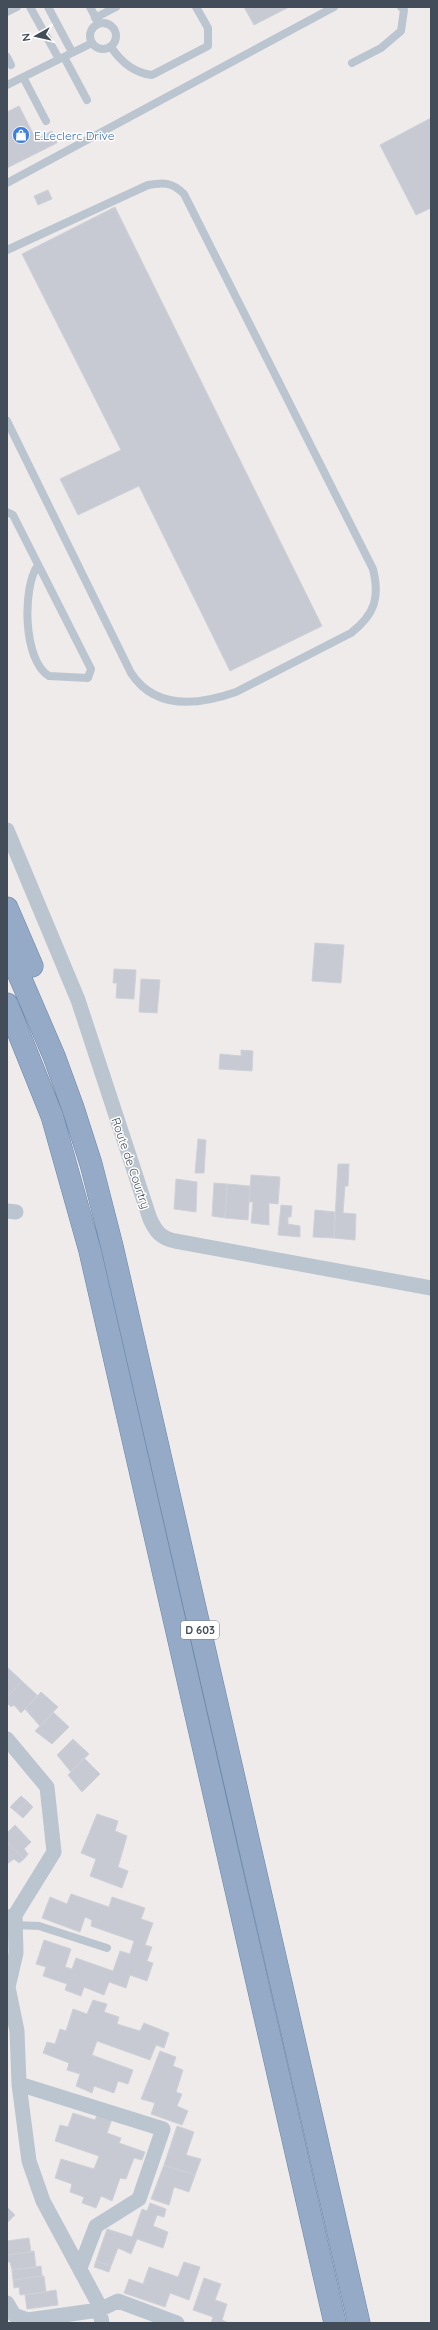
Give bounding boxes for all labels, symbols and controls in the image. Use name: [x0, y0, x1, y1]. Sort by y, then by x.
north arrow: [16, 16, 56, 56]
text: N: [19, 32, 34, 42]
shop icon: E.Leclerc Drive: [11, 125, 31, 145]
place label: E.Leclerc Drive: [34, 128, 115, 143]
street label: Route de Courtry: [108, 1115, 154, 1211]
road number: D 603: [181, 1621, 219, 1639]

